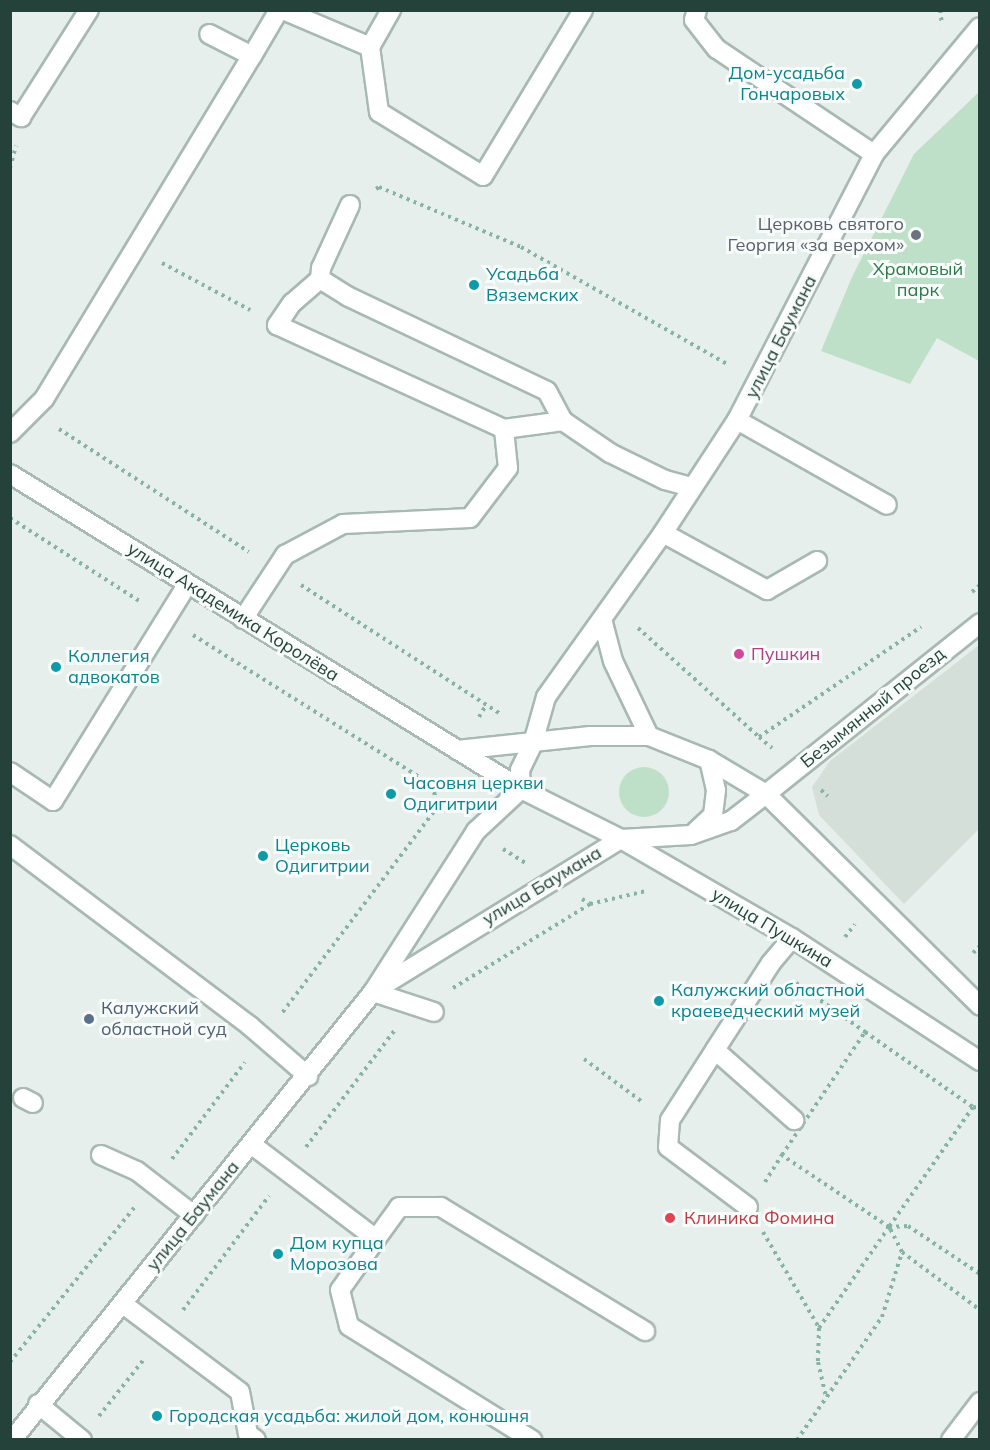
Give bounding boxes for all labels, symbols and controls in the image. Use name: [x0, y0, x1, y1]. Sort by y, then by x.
place label: Дом-усадьба Гончаровых: [729, 63, 845, 106]
marker: Дом-усадьба Гончаровых: [850, 77, 864, 91]
place label: Церковь святого Георгия «за верхом»: [728, 214, 904, 256]
marker: Церковь святого Георгия «за верхом»: [909, 228, 923, 242]
park label: Храмовый парк: [873, 259, 963, 302]
place label: Усадьба Вяземских: [486, 264, 579, 306]
street label: улица Баумана: [741, 272, 821, 402]
marker: Усадьба Вяземских: [467, 278, 481, 292]
street label: улица Академика Королёва: [123, 538, 343, 686]
place label: Пушкин: [751, 643, 820, 665]
street label: Безымянный проезд: [796, 643, 950, 773]
place label: Коллегия адвокатов: [68, 646, 160, 688]
marker: Пушкин: [732, 647, 746, 661]
marker: Коллегия адвокатов: [49, 660, 63, 674]
place label: Часовня церкви Одигитрии: [403, 773, 544, 816]
marker: Часовня церкви Одигитрии: [384, 787, 398, 801]
place label: Церковь Одигитрии: [275, 835, 370, 878]
street label: улица Баумана: [479, 842, 605, 930]
marker: Церковь Одигитрии: [256, 849, 270, 863]
street label: улица Пушкина: [708, 883, 836, 973]
place label: Калужский областной краеведческий музей: [671, 980, 865, 1022]
marker: Калужский областной краеведческий музей: [652, 994, 666, 1008]
place label: Калужский областной суд: [101, 998, 227, 1040]
marker: Калужский областной суд: [82, 1012, 96, 1026]
street label: улица Баумана: [142, 1157, 244, 1275]
place label: Клиника Фомина: [684, 1207, 835, 1229]
marker: Клиника Фомина: [661, 1209, 679, 1227]
place label: Дом купца Морозова: [290, 1233, 384, 1276]
marker: Дом купца Морозова: [271, 1247, 285, 1261]
place label: Городская усадьба: жилой дом, конюшня: [169, 1405, 529, 1427]
marker: Городская усадьба: жилой дом, конюшня: [150, 1409, 164, 1423]

